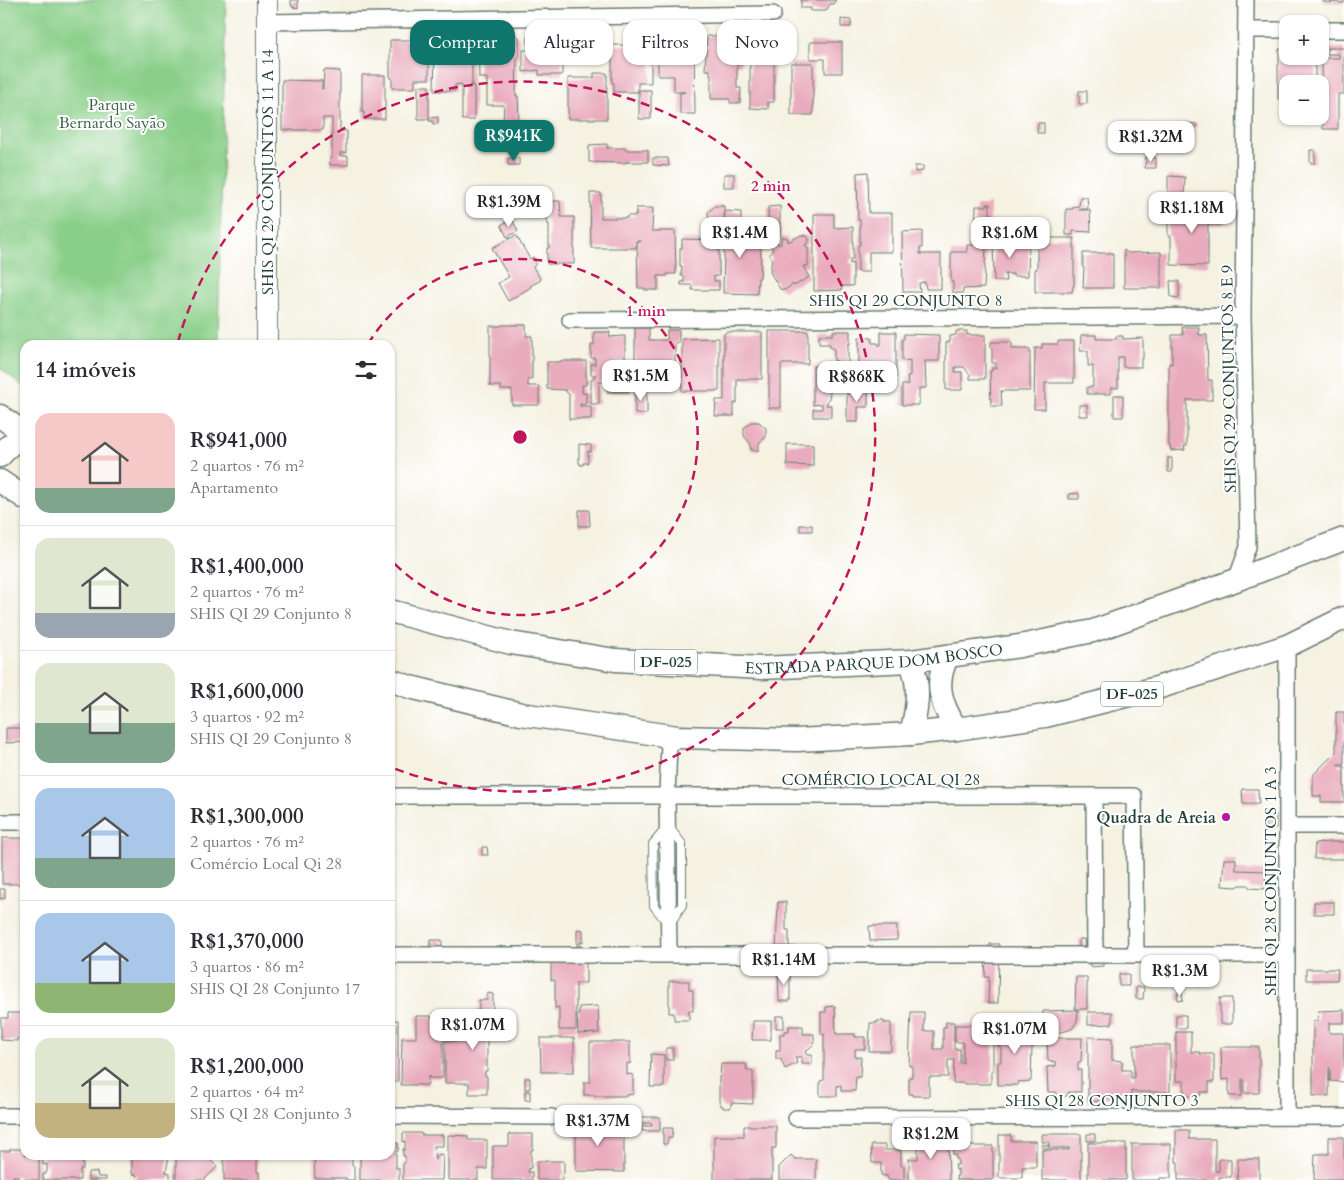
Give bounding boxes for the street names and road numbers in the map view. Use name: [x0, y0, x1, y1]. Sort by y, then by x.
street label: SHIS QI 29 CONJUNTOS 11 A 14: [257, 49, 279, 295]
street label: SHIS QI 29 CONJUNTOS 8 E 9: [1216, 265, 1242, 493]
street label: SHIS QI 29 CONJUNTO 8: [809, 290, 1003, 312]
street label: ESTRADA PARQUE DOM BOSCO: [744, 638, 1004, 680]
road number: DF-025: [635, 650, 697, 674]
road number: DF-025: [1101, 682, 1163, 706]
street label: SHIS QI 28 CONJUNTOS 1 A 3: [1260, 766, 1282, 996]
street label: COMÉRCIO LOCAL QI 28: [782, 769, 980, 791]
street label: SHIS QI 28 CONJUNTO 3: [1005, 1090, 1199, 1112]

